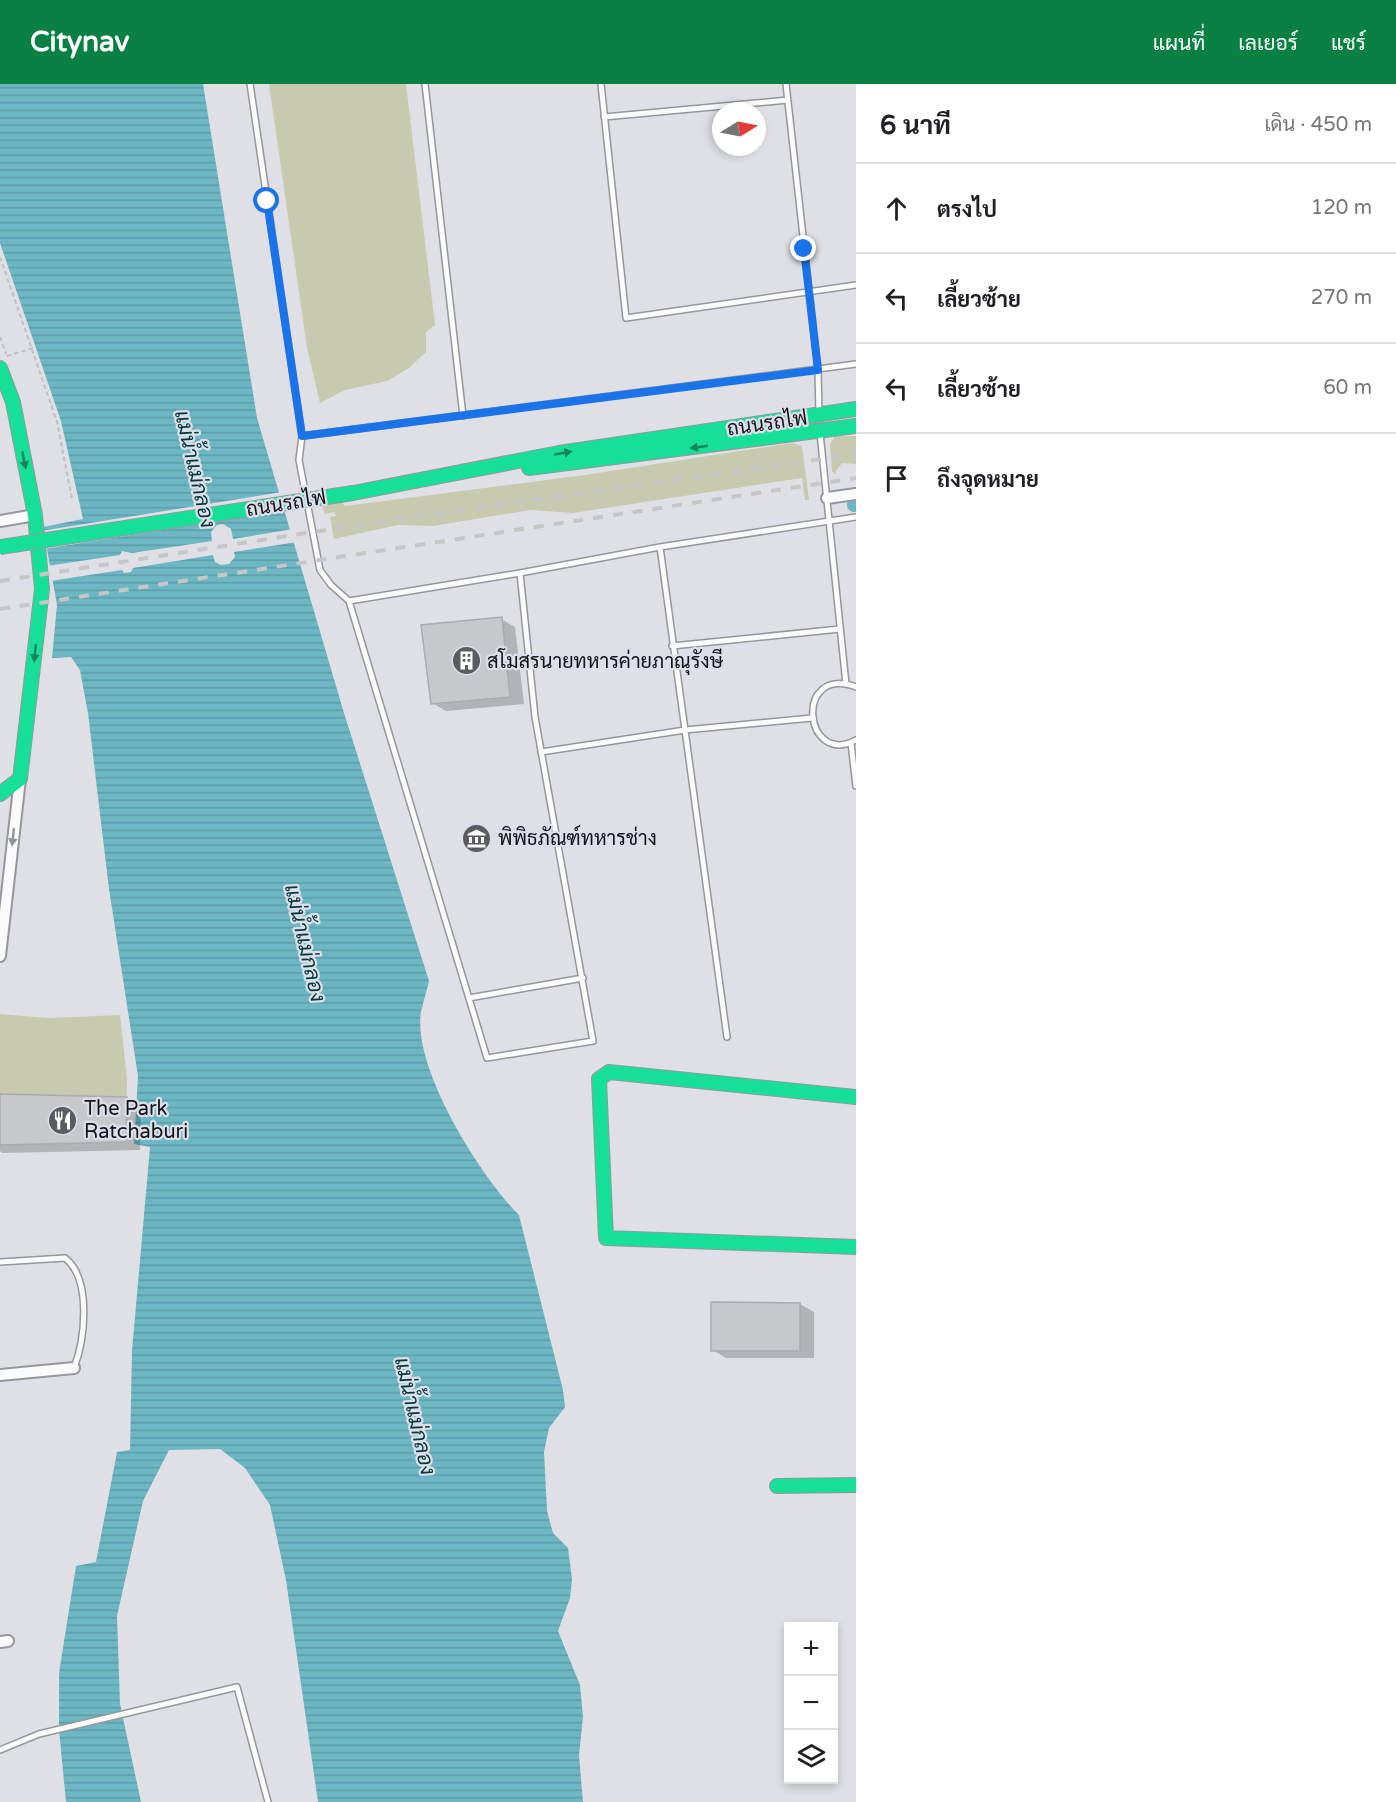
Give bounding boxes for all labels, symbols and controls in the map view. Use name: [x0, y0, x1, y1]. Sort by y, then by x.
text: Citynav: [30, 25, 129, 59]
text: แผนที่: [1153, 31, 1205, 56]
text: เลเยอร์: [1238, 31, 1298, 56]
text: แชร์: [1331, 31, 1366, 56]
north arrow: [712, 102, 766, 156]
text: 6 นาที: [880, 110, 951, 141]
text: เดิน · 450 m: [1264, 113, 1372, 137]
route start: [253, 187, 279, 213]
icon: ahead: [880, 192, 913, 225]
text: 120 m: [1311, 196, 1372, 220]
text: ตรงไป: [937, 197, 997, 223]
route end: [790, 235, 816, 261]
icon: left: [880, 282, 913, 315]
text: 270 m: [1311, 286, 1372, 310]
text: เลี้ยวซ้าย: [937, 287, 1021, 313]
icon: left: [880, 372, 913, 405]
text: 60 m: [1323, 376, 1372, 400]
text: เลี้ยวซ้าย: [937, 377, 1021, 403]
street label: ถนนรถไฟ: [725, 405, 809, 441]
water label: แม่น้ำแม่กลอง: [169, 407, 226, 530]
one-way arrow: [690, 443, 709, 452]
one-way arrow: [553, 448, 572, 457]
one-way arrow: [20, 450, 29, 469]
icon: arrive: [880, 462, 913, 495]
text: ถึงจุดหมาย: [937, 467, 1039, 493]
street label: ถนนรถไฟ: [244, 484, 328, 522]
one-way arrow: [30, 643, 40, 662]
building icon: สโมสรนายทหารค่ายภาณุรังษี: [450, 645, 482, 677]
place label: สโมสรนายทหารค่ายภาณุรังษี: [487, 648, 723, 675]
museum icon: พิพิธภัณฑ์ทหารช่าง: [461, 822, 493, 854]
place label: พิพิธภัณฑ์ทหารช่าง: [498, 824, 657, 851]
one-way arrow: [9, 828, 18, 847]
water label: แม่น้ำแม่กลอง: [279, 881, 336, 1004]
place label: The Park Ratchaburi: [84, 1097, 188, 1144]
restaurant icon: The Park Ratchaburi: [47, 1104, 79, 1136]
water label: แม่น้ำแม่กลอง: [389, 1354, 446, 1477]
map controls: [784, 1622, 838, 1784]
button: +: [784, 1622, 838, 1676]
button: −: [784, 1676, 838, 1730]
button: layers: [784, 1730, 838, 1784]

